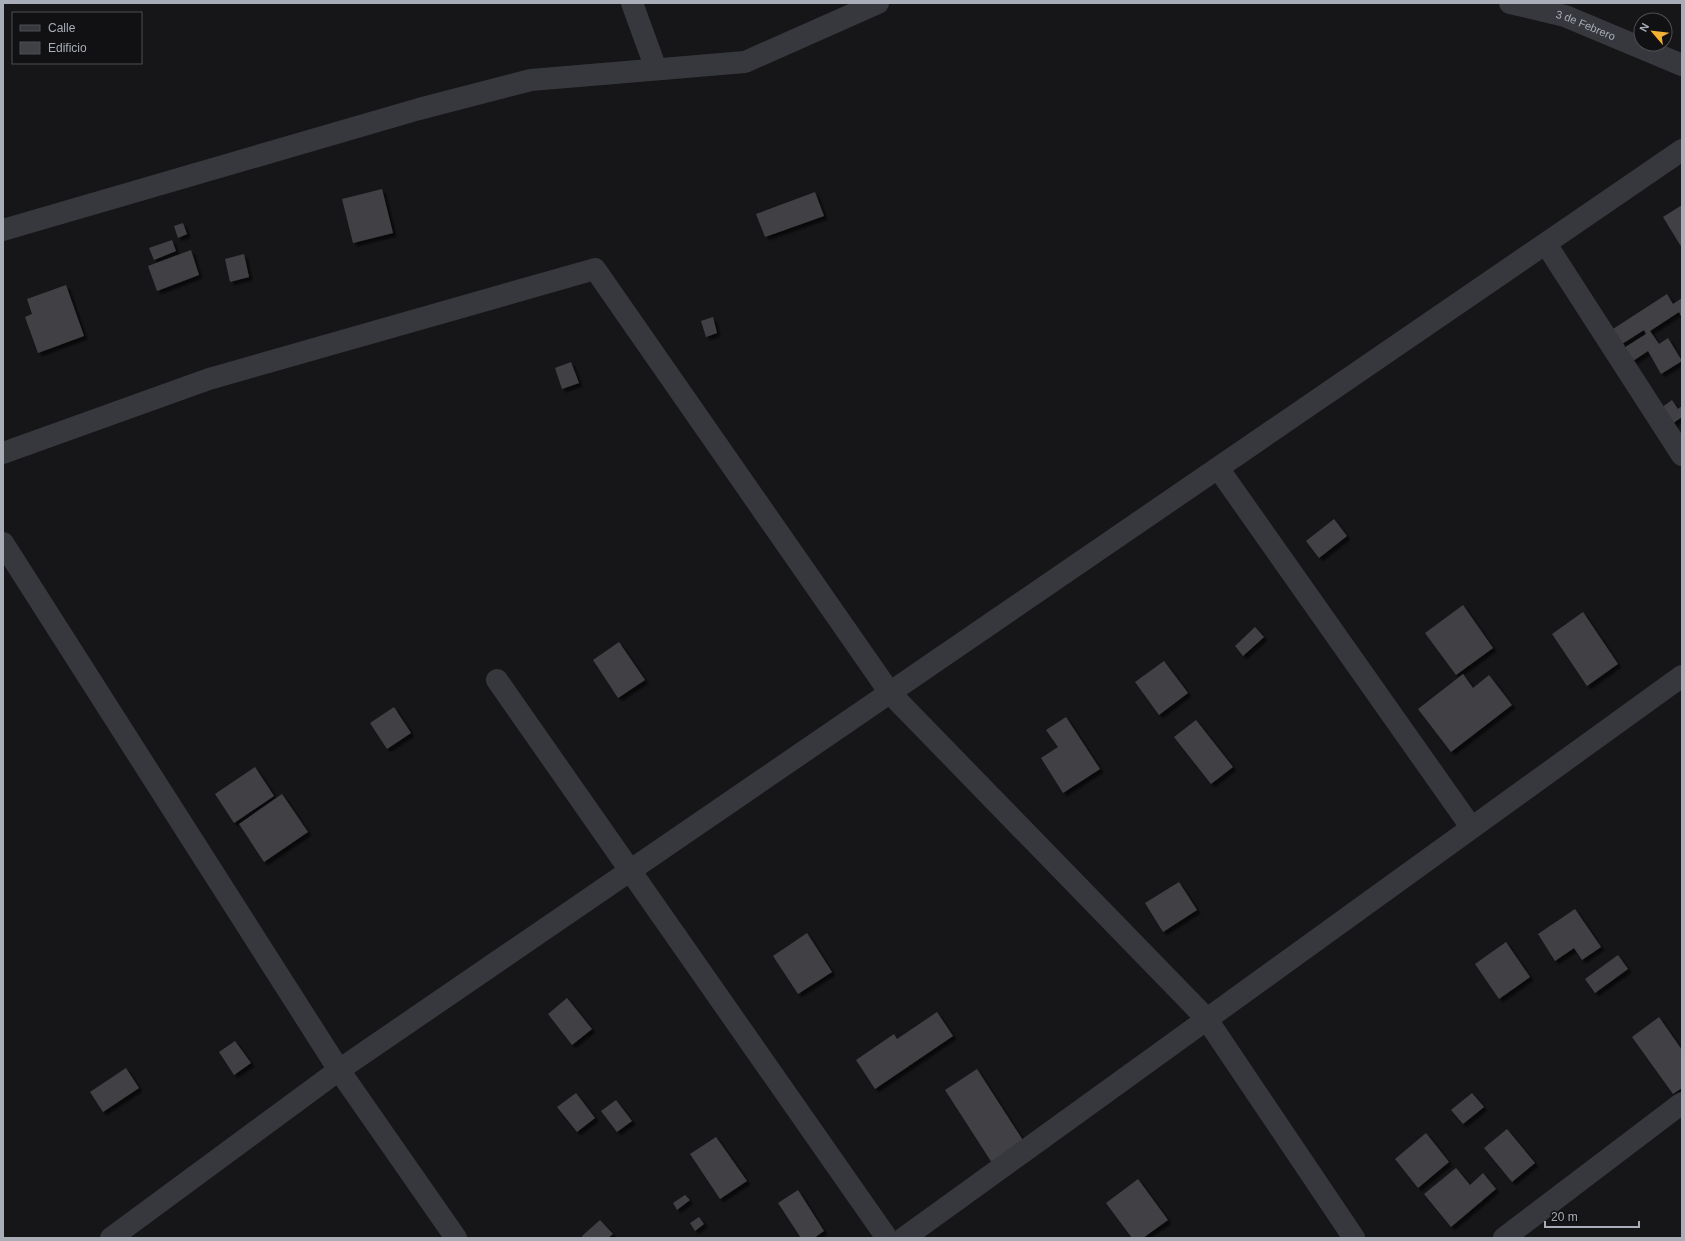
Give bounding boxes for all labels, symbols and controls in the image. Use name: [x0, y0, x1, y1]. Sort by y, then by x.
street label: 3 de Febrero: [1555, 8, 1617, 42]
legend: [12, 12, 142, 64]
north arrow: [1633, 12, 1673, 52]
text: Calle: [48, 21, 76, 35]
text: N: [1637, 21, 1651, 34]
text: Edificio: [48, 41, 87, 55]
scale bar: [1545, 1203, 1639, 1229]
text: 20 m: [1551, 1210, 1578, 1224]

